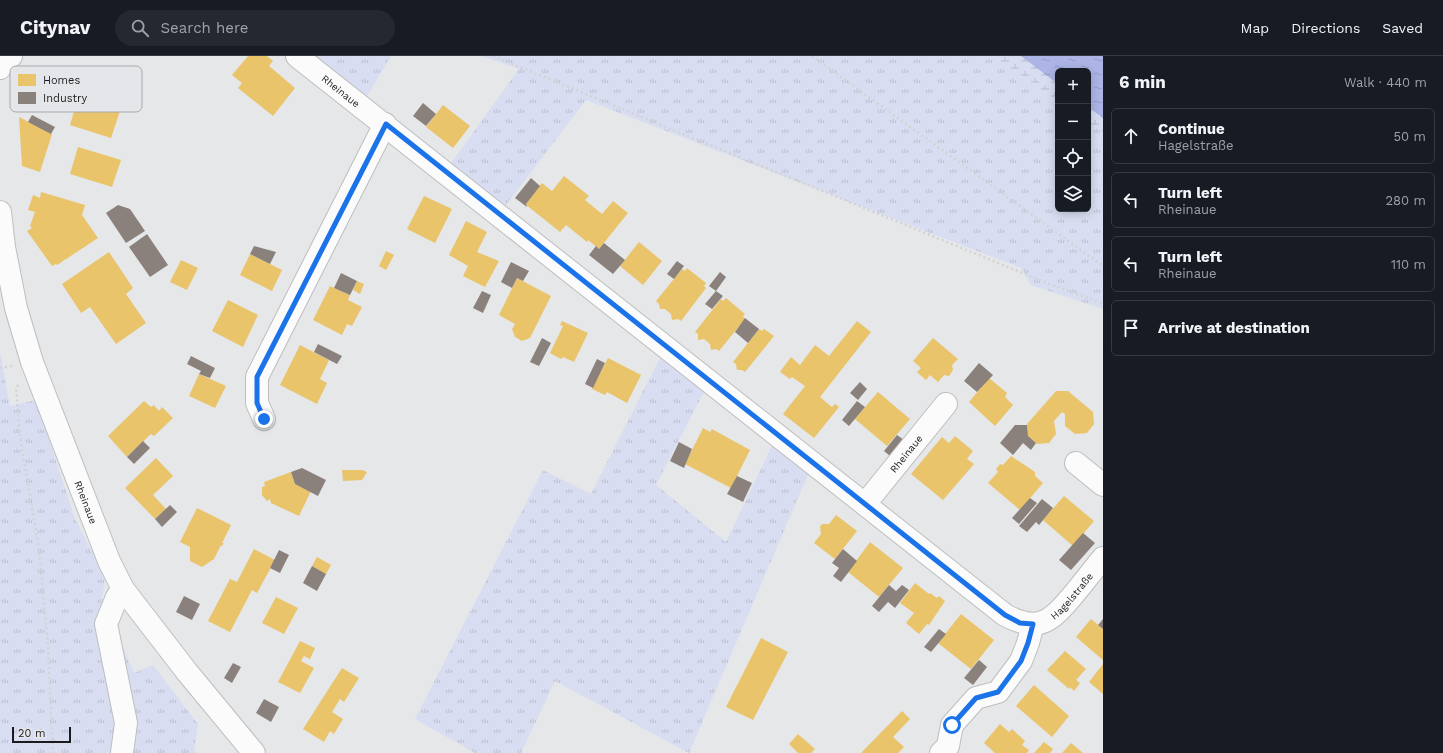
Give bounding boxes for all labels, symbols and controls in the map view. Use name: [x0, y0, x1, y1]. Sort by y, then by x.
search box: [115, 10, 395, 46]
text: Citynav: [20, 16, 91, 39]
icon: search: [129, 17, 151, 39]
text: Search here: [161, 19, 248, 37]
text: Map: [1241, 20, 1269, 36]
text: Directions: [1291, 20, 1360, 36]
text: Saved: [1382, 20, 1423, 36]
legend: [10, 66, 142, 112]
map controls: [1055, 68, 1091, 212]
button: +: [1055, 68, 1091, 104]
text: 6 min: [1119, 72, 1166, 92]
street label: Rheinaue: [320, 73, 362, 110]
text: Homes: [43, 74, 80, 87]
text: Walk · 440 m: [1344, 75, 1427, 90]
text: Industry: [43, 92, 88, 105]
button: −: [1055, 104, 1091, 140]
text: Continue: [1158, 120, 1225, 138]
icon: ahead: [1120, 125, 1142, 147]
text: 50 m: [1394, 129, 1426, 144]
text: Hagelstraße: [1158, 138, 1234, 153]
button: locate: [1055, 140, 1091, 176]
button: layers: [1055, 176, 1091, 212]
text: Turn left: [1158, 184, 1222, 202]
icon: left: [1120, 189, 1142, 211]
text: 280 m: [1386, 193, 1426, 208]
text: Rheinaue: [1158, 202, 1217, 217]
text: Turn left: [1158, 248, 1222, 266]
icon: left: [1120, 253, 1142, 275]
text: 110 m: [1391, 257, 1426, 272]
text: Rheinaue: [1158, 266, 1217, 281]
icon: arrive: [1120, 317, 1142, 339]
text: Arrive at destination: [1158, 319, 1310, 337]
route end: [255, 410, 273, 428]
street label: Rheinaue: [888, 433, 925, 475]
street label: Rheinaue: [72, 479, 99, 526]
street label: Hagelstraße: [1049, 570, 1095, 622]
route start: [943, 716, 961, 734]
scale bar: [12, 725, 71, 744]
text: 20 m: [18, 727, 46, 740]

